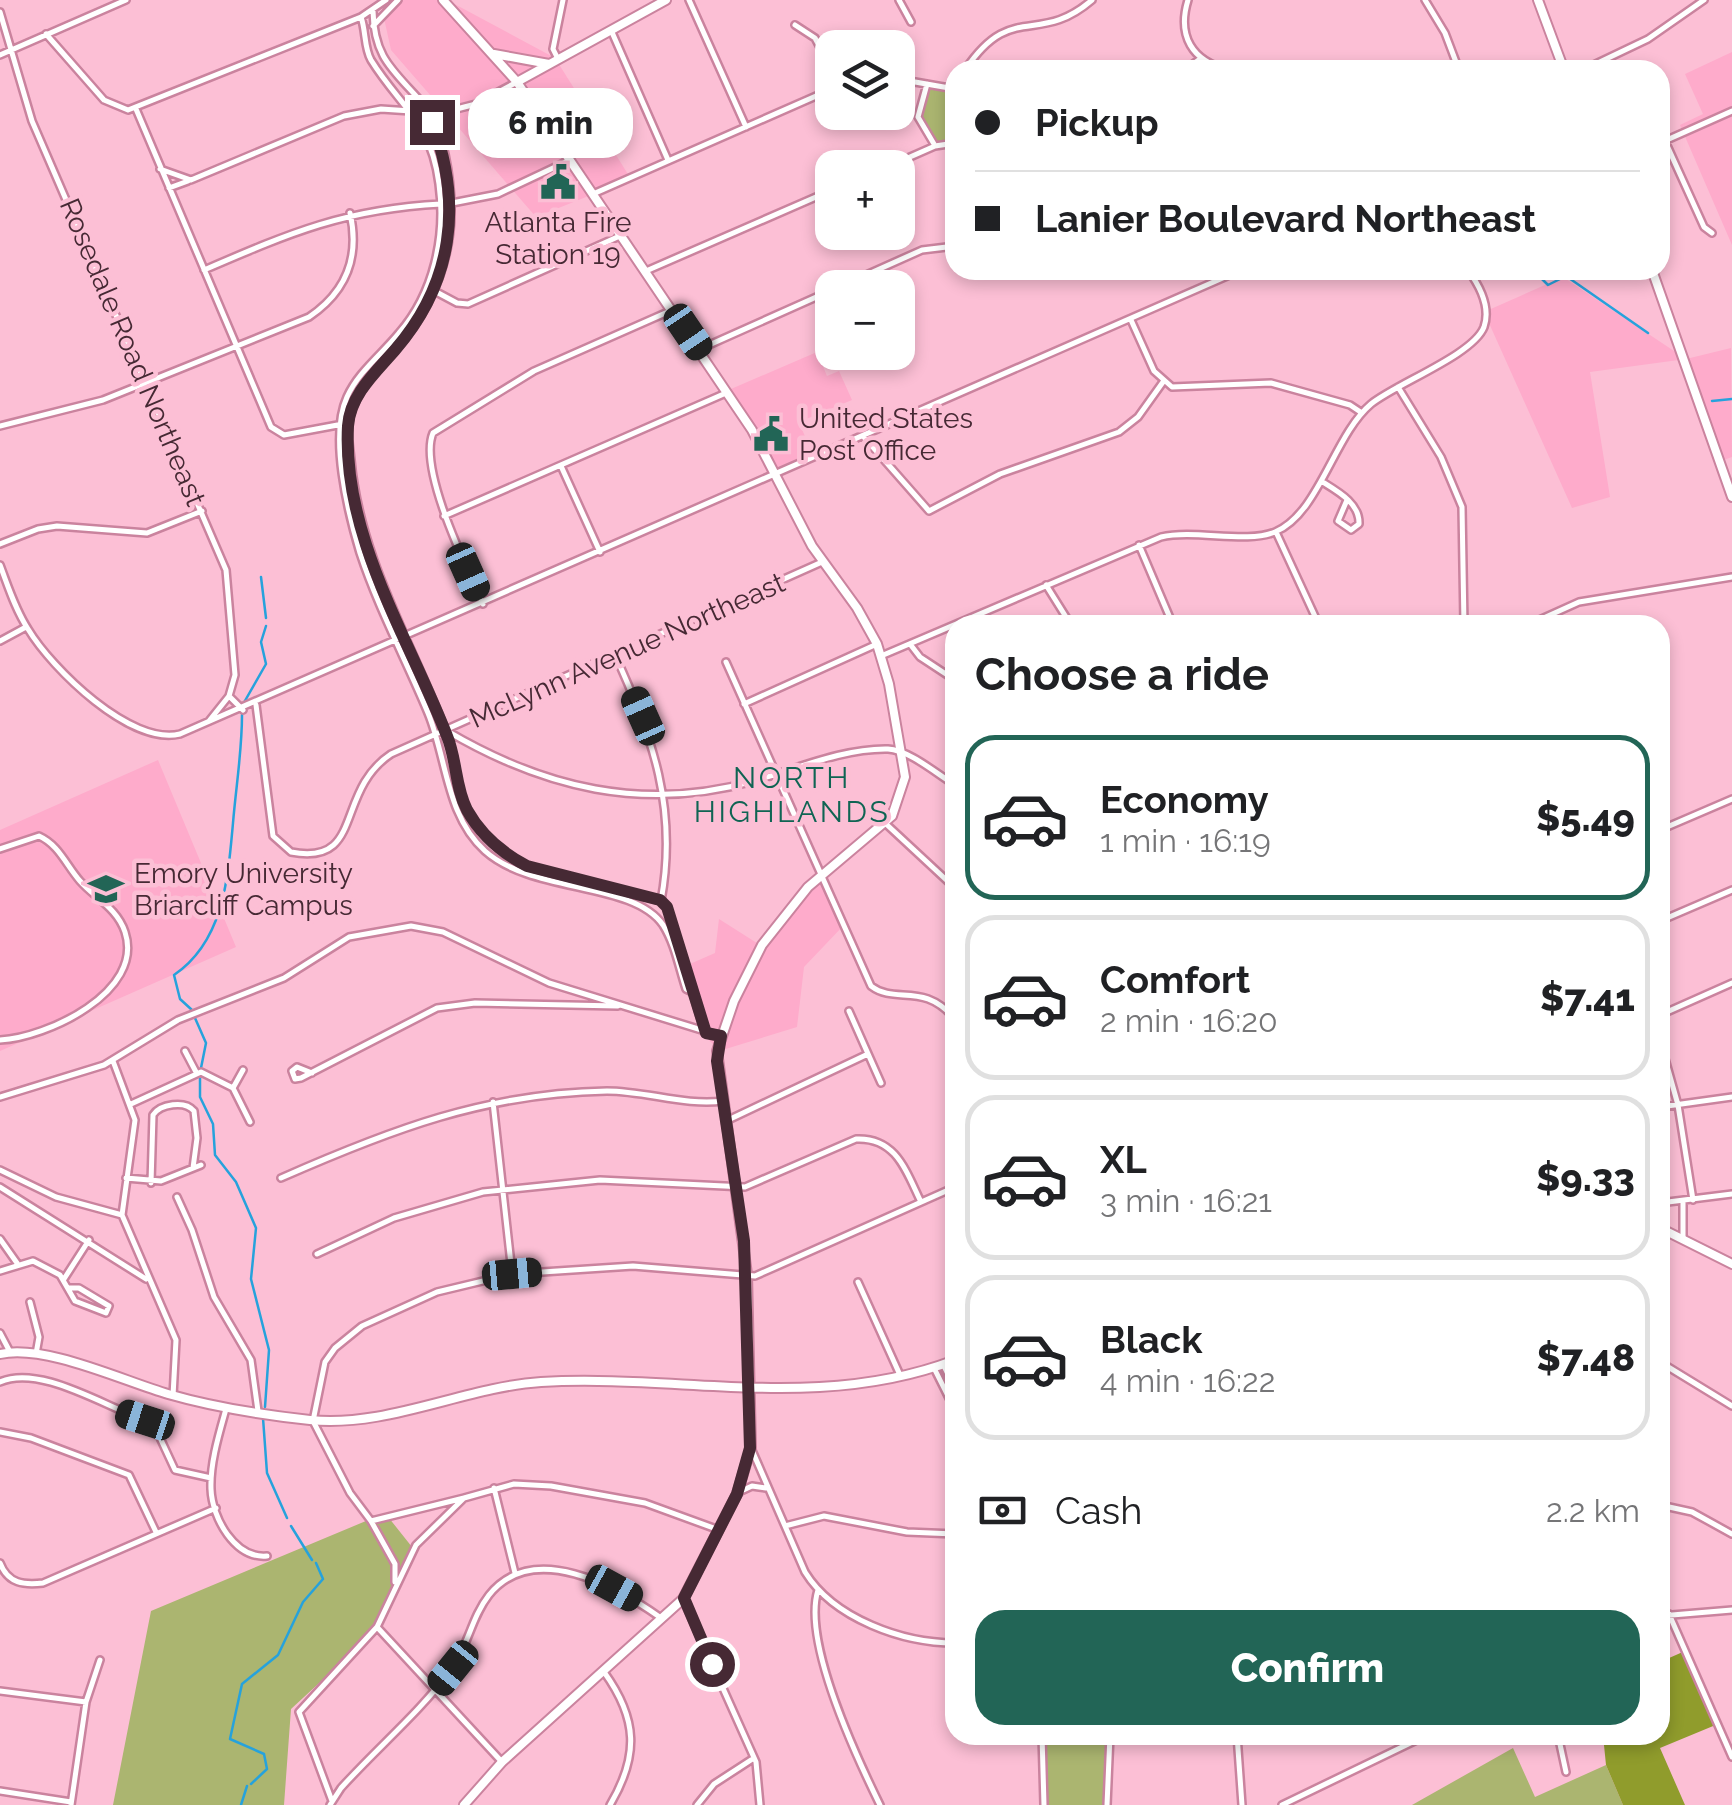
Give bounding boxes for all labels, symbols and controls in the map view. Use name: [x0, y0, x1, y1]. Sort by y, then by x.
map controls: [815, 30, 915, 370]
button: layers: [815, 30, 915, 130]
callout: 6 min: [467, 87, 632, 157]
route end: [410, 100, 455, 145]
text: Pickup: [1035, 100, 1159, 145]
text: 6 min: [508, 104, 593, 141]
button: +: [815, 150, 915, 250]
public building icon: Atlanta Fire Station 19: [539, 163, 577, 201]
street label: Rosedale Road Northeast: [53, 193, 213, 511]
text: Lanier Boulevard Northeast: [1035, 196, 1536, 241]
place label: Atlanta Fire Station 19: [485, 206, 631, 271]
button: −: [815, 270, 915, 370]
car: [659, 299, 717, 365]
place label: United States Post Office: [799, 402, 973, 467]
public building icon: United States Post Office: [752, 415, 790, 453]
car: [442, 538, 494, 606]
street label: McLynn Avenue Northeast: [465, 566, 790, 735]
text: Choose a ride: [975, 648, 1269, 701]
car: [617, 682, 669, 750]
district label: NORTH HIGHLANDS: [694, 760, 890, 829]
icon: car: [980, 773, 1070, 863]
text: Economy: [1100, 777, 1269, 822]
text: $5.49: [1536, 795, 1635, 840]
text: 1 min · 16:19: [1100, 822, 1271, 859]
place label: Emory University Briarcliff Campus: [134, 857, 353, 922]
school or university icon: Emory University Briarcliff Campus: [87, 870, 125, 908]
icon: car: [980, 953, 1070, 1043]
text: Comfort: [1100, 957, 1250, 1002]
text: $7.41: [1540, 975, 1635, 1020]
text: 2 min · 16:20: [1100, 1002, 1278, 1039]
icon: car: [980, 1133, 1070, 1223]
text: XL: [1100, 1137, 1147, 1182]
text: $9.33: [1536, 1155, 1635, 1200]
text: 3 min · 16:21: [1100, 1182, 1272, 1219]
car: [481, 1256, 543, 1292]
icon: car: [980, 1313, 1070, 1403]
text: Black: [1100, 1317, 1202, 1362]
text: $7.48: [1537, 1335, 1635, 1380]
text: 4 min · 16:22: [1100, 1362, 1275, 1399]
car: [112, 1396, 178, 1444]
icon: cash: [975, 1483, 1030, 1538]
text: Cash: [1055, 1488, 1142, 1533]
text: 2.2 km: [1546, 1492, 1640, 1529]
car: [580, 1560, 648, 1616]
button: Confirm: [975, 1610, 1640, 1725]
car: [422, 1635, 484, 1701]
route start: [690, 1642, 735, 1687]

